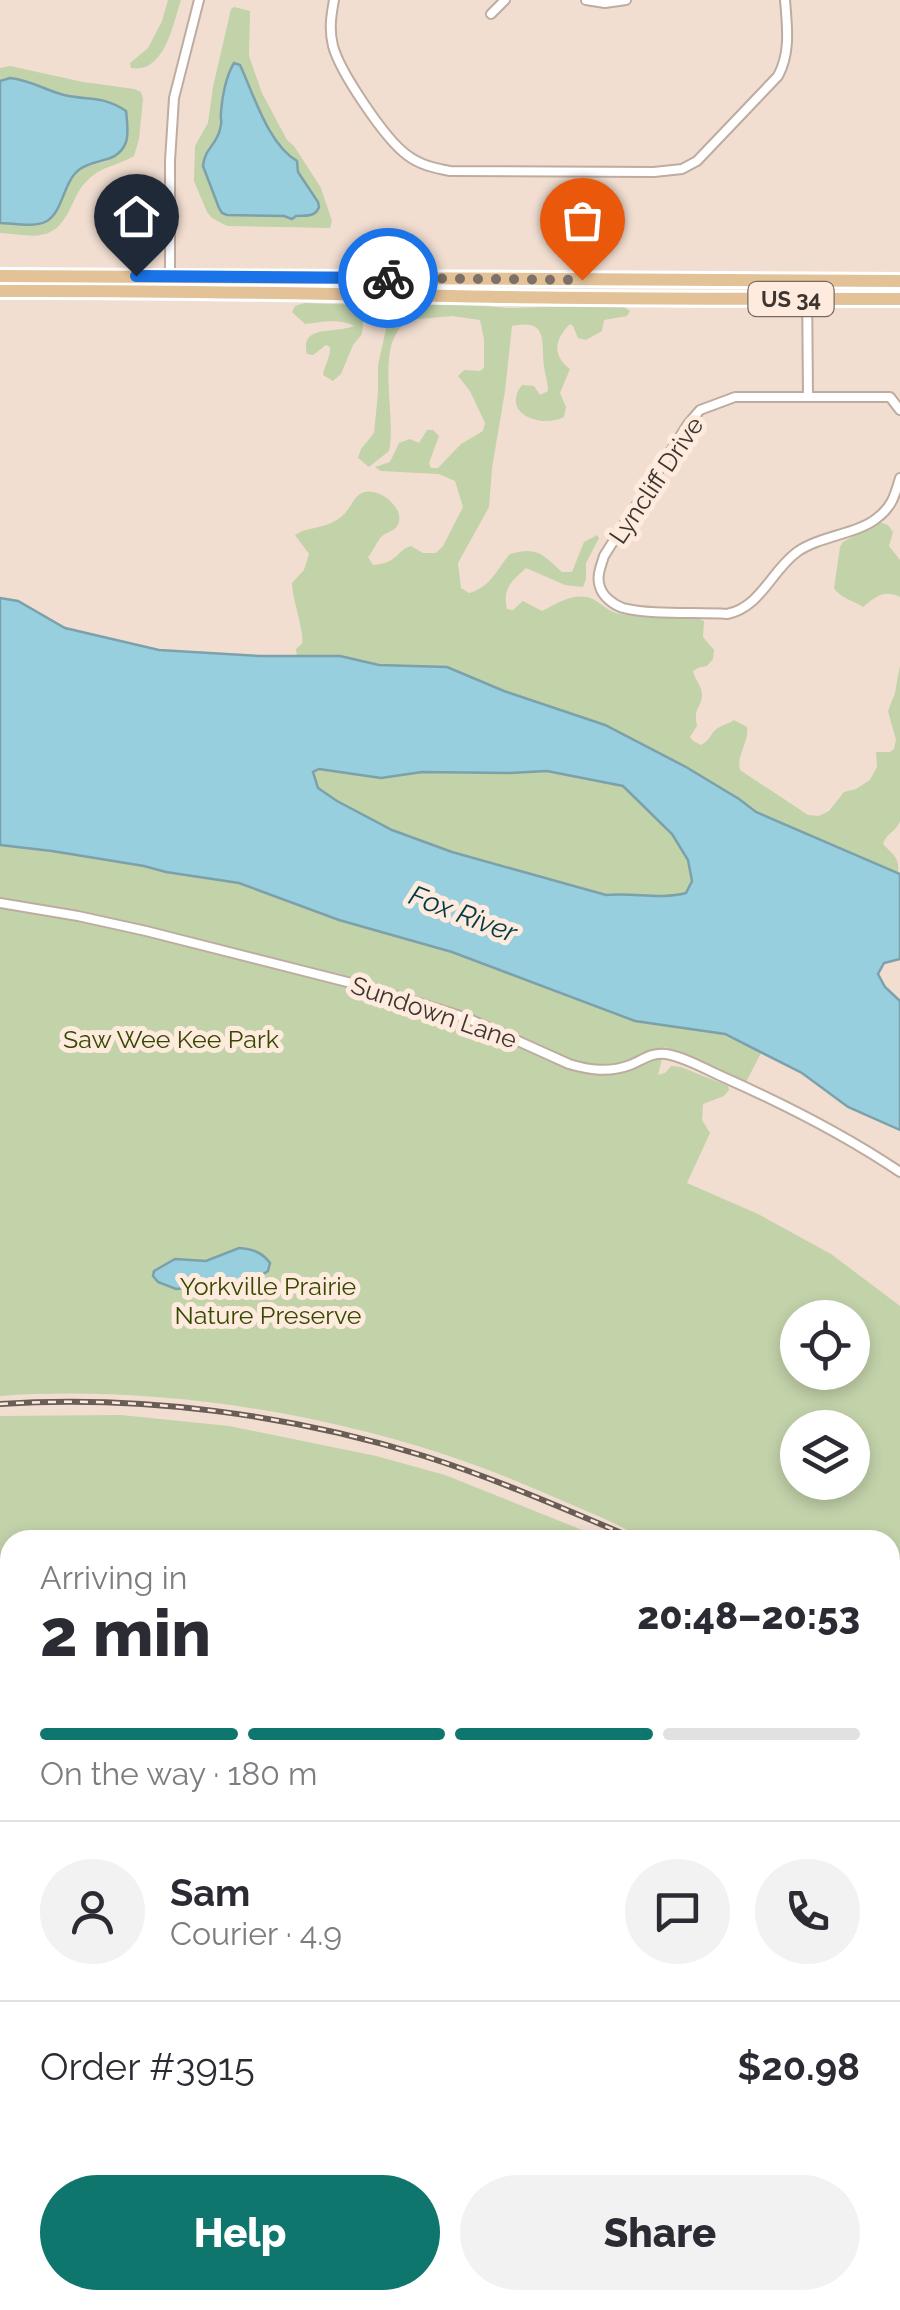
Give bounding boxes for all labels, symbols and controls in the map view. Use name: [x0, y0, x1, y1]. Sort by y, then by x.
pin: [94, 174, 179, 277]
pin: [540, 178, 625, 281]
icon: home: [109, 189, 164, 244]
icon: bag: [555, 193, 610, 248]
courier: [338, 228, 438, 328]
icon: bike: [361, 251, 416, 306]
road number: US 34: [748, 282, 834, 316]
street label: Lyncliff Drive: [603, 411, 709, 549]
water label: Fox River: [405, 878, 523, 950]
street label: Sundown Lane: [347, 970, 521, 1054]
park label: Saw Wee Kee Park: [63, 1024, 280, 1054]
park label: Yorkville Prairie Nature Preserve: [174, 1271, 362, 1330]
map controls: [780, 1300, 870, 1500]
button: locate: [780, 1300, 870, 1390]
button: layers: [780, 1410, 870, 1500]
text: Arriving in: [40, 1559, 187, 1596]
text: 20:48–20:53: [637, 1593, 860, 1638]
text: 2 min: [40, 1595, 211, 1671]
text: On the way · 180 m: [40, 1755, 317, 1792]
button: person: [40, 1859, 145, 1964]
button: chat: [625, 1859, 730, 1964]
button: phone: [755, 1859, 860, 1964]
text: Sam: [170, 1870, 250, 1915]
text: Courier · 4.9: [170, 1915, 342, 1952]
text: Order #3915: [40, 2044, 255, 2089]
text: $20.98: [737, 2044, 860, 2089]
button: Help: [40, 2175, 440, 2290]
button: Share: [460, 2175, 860, 2290]

